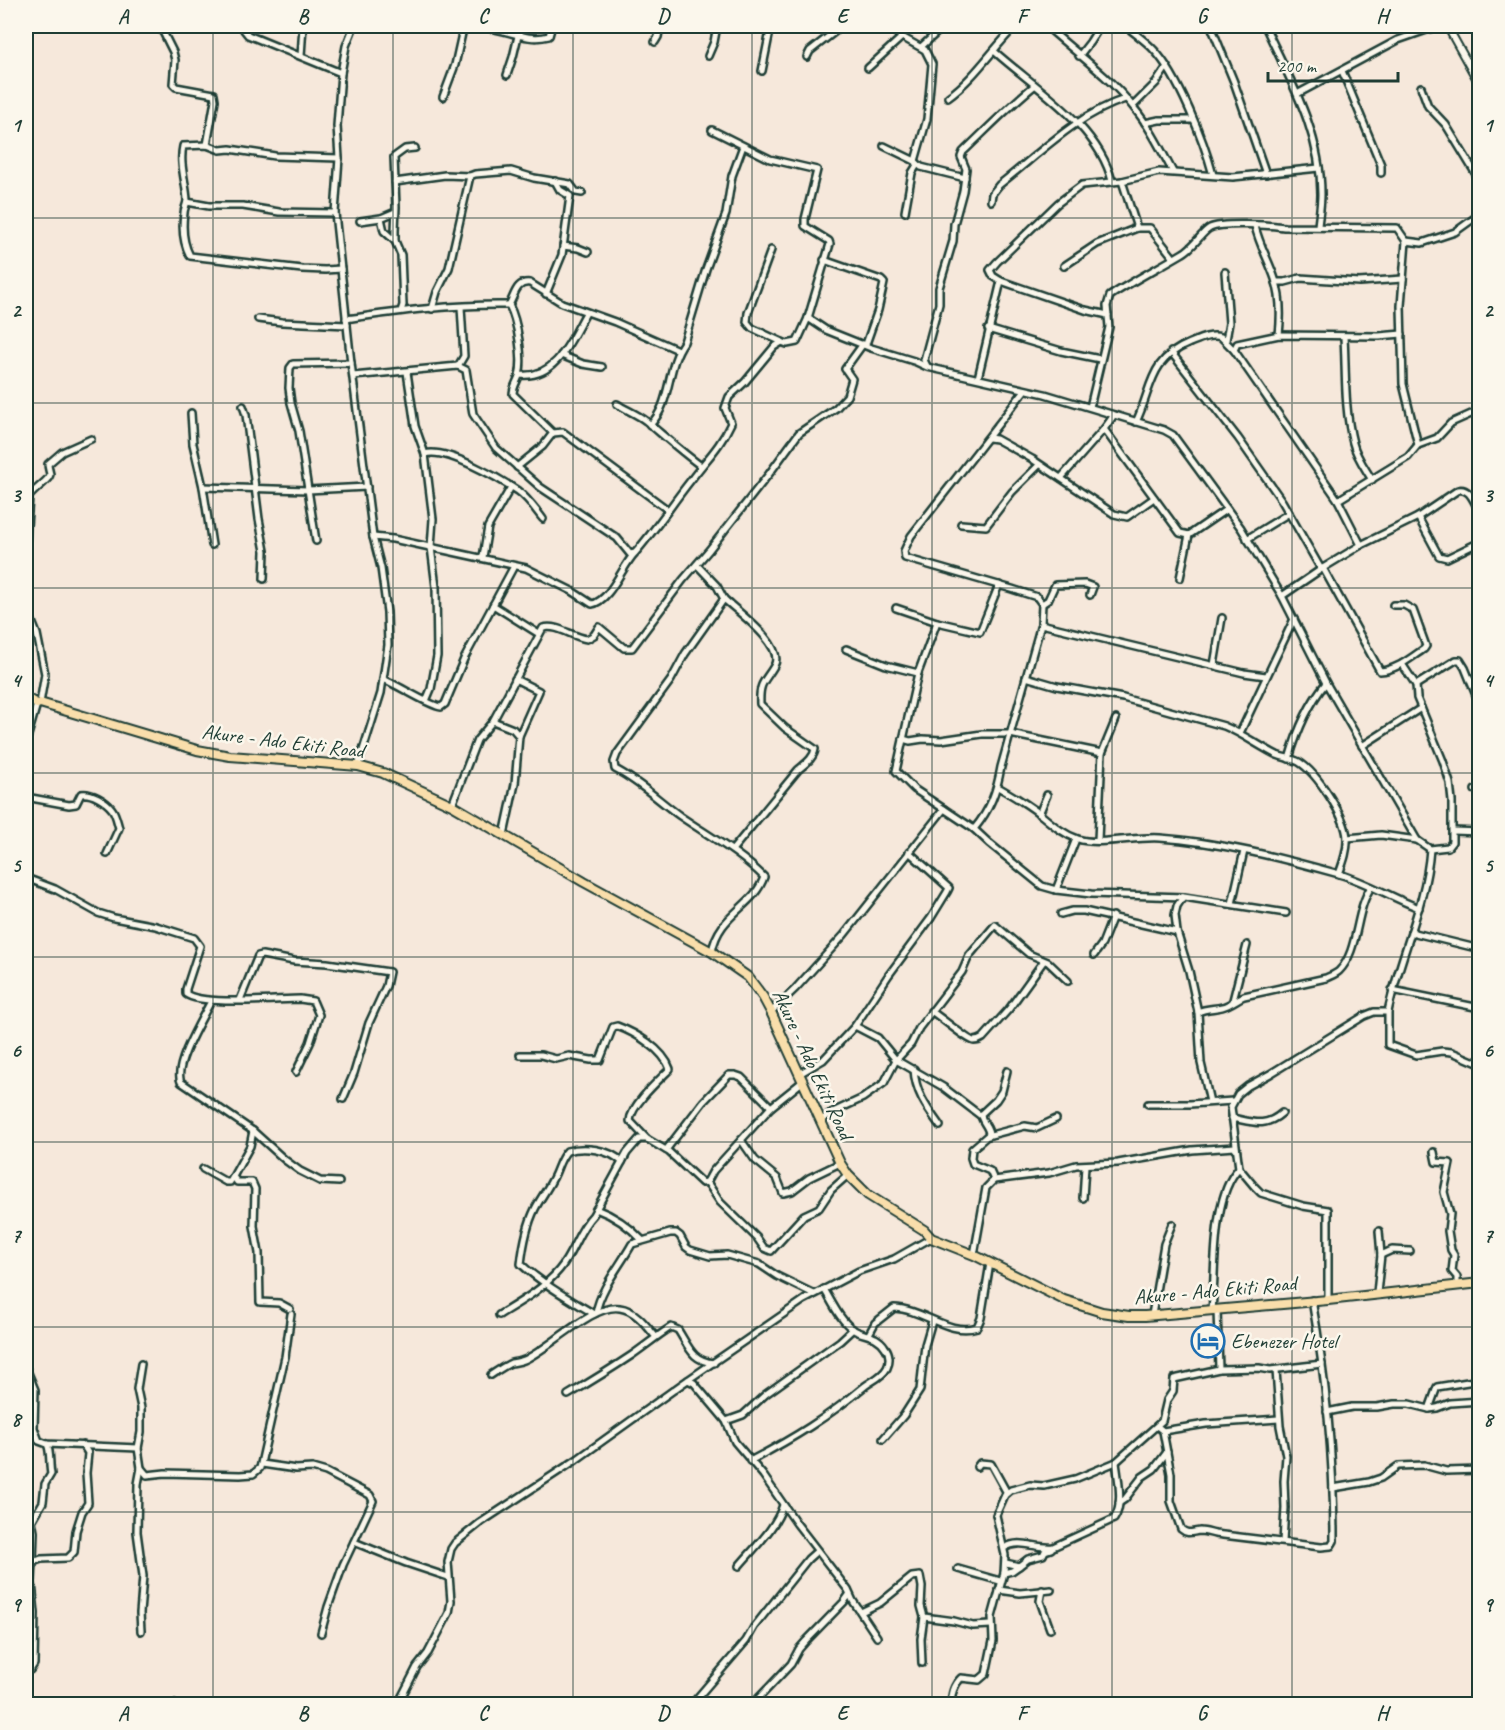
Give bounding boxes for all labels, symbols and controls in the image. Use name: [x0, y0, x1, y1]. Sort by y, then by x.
text: A: [118, 4, 130, 29]
text: B: [298, 4, 310, 29]
text: C: [478, 4, 490, 29]
text: D: [657, 4, 671, 29]
text: E: [837, 4, 851, 29]
text: F: [1017, 4, 1031, 29]
text: G: [1197, 4, 1210, 29]
text: H: [1376, 4, 1391, 29]
scale bar: [1268, 45, 1398, 83]
text: 200 m: [1277, 55, 1318, 77]
text: 1: [12, 113, 23, 138]
text: 1: [1484, 113, 1495, 138]
text: 2: [12, 298, 23, 323]
text: 2: [1484, 298, 1495, 323]
text: 3: [12, 483, 23, 508]
text: 3: [1484, 483, 1495, 508]
text: 4: [12, 668, 24, 693]
text: 4: [1484, 668, 1496, 693]
street label: Akure - Ado Ekiti Road: [201, 718, 369, 764]
text: 5: [12, 853, 23, 878]
text: 5: [1484, 853, 1495, 878]
street label: Akure - Ado Ekiti Road: [767, 985, 861, 1147]
text: 6: [11, 1038, 22, 1063]
text: 6: [1483, 1038, 1494, 1063]
text: 7: [12, 1223, 23, 1248]
text: 7: [1484, 1223, 1495, 1248]
street label: Akure - Ado Ekiti Road: [1133, 1270, 1301, 1310]
hotel icon: Ebenezer Hotel: [1190, 1323, 1226, 1359]
place label: Ebenezer Hotel: [1231, 1328, 1340, 1354]
text: 8: [12, 1407, 24, 1432]
text: 8: [1484, 1407, 1496, 1432]
text: 9: [12, 1592, 23, 1617]
text: 9: [1484, 1592, 1495, 1617]
text: A: [118, 1701, 130, 1726]
text: B: [298, 1701, 310, 1726]
text: C: [478, 1701, 490, 1726]
text: D: [657, 1701, 671, 1726]
text: E: [837, 1701, 851, 1726]
text: F: [1017, 1701, 1031, 1726]
text: G: [1197, 1701, 1210, 1726]
text: H: [1376, 1701, 1391, 1726]

